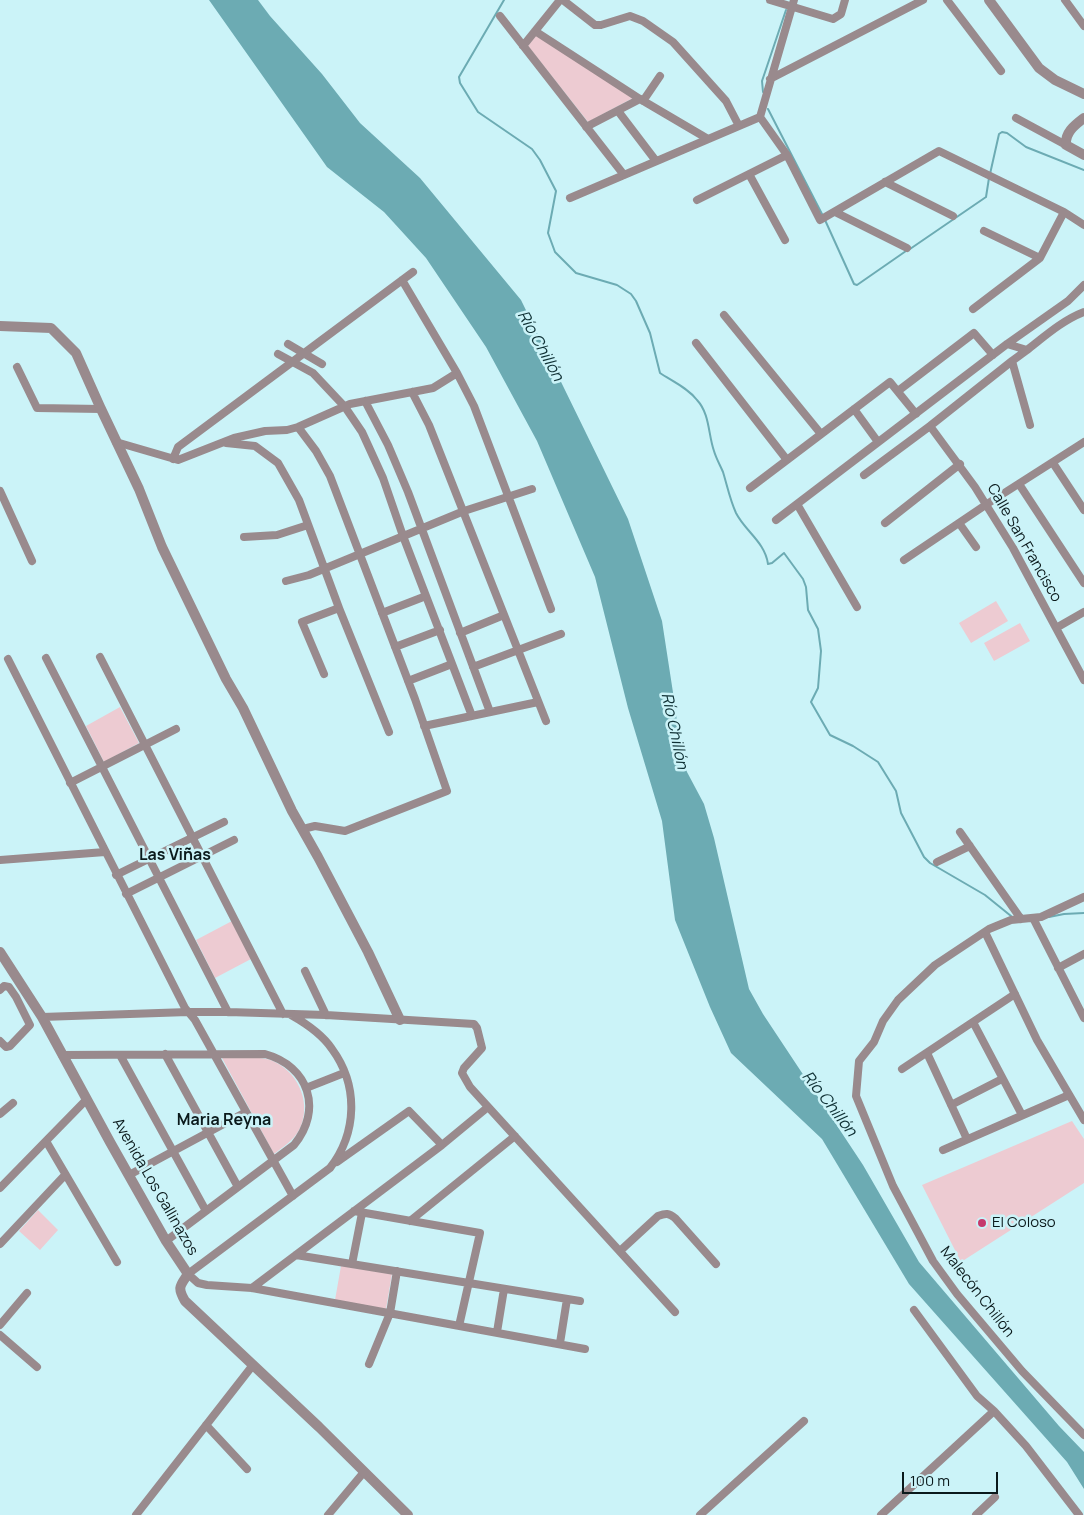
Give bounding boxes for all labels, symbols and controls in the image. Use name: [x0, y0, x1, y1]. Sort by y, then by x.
water label: Río Chillón: [513, 307, 567, 385]
street label: Calle San Francisco: [983, 481, 1065, 605]
water label: Río Chillón: [657, 691, 691, 771]
district label: Las Viñas: [139, 846, 211, 866]
water label: Río Chillón: [798, 1068, 860, 1140]
district label: Maria Reyna: [177, 1111, 271, 1131]
street label: Avenida Los Gallinazos: [108, 1115, 202, 1259]
place label: El Coloso: [992, 1214, 1056, 1232]
marker: El Coloso: [976, 1217, 988, 1229]
street label: Malecón Chillón: [936, 1243, 1018, 1341]
scale bar: [904, 1462, 1000, 1494]
text: 100 m: [910, 1470, 950, 1491]

